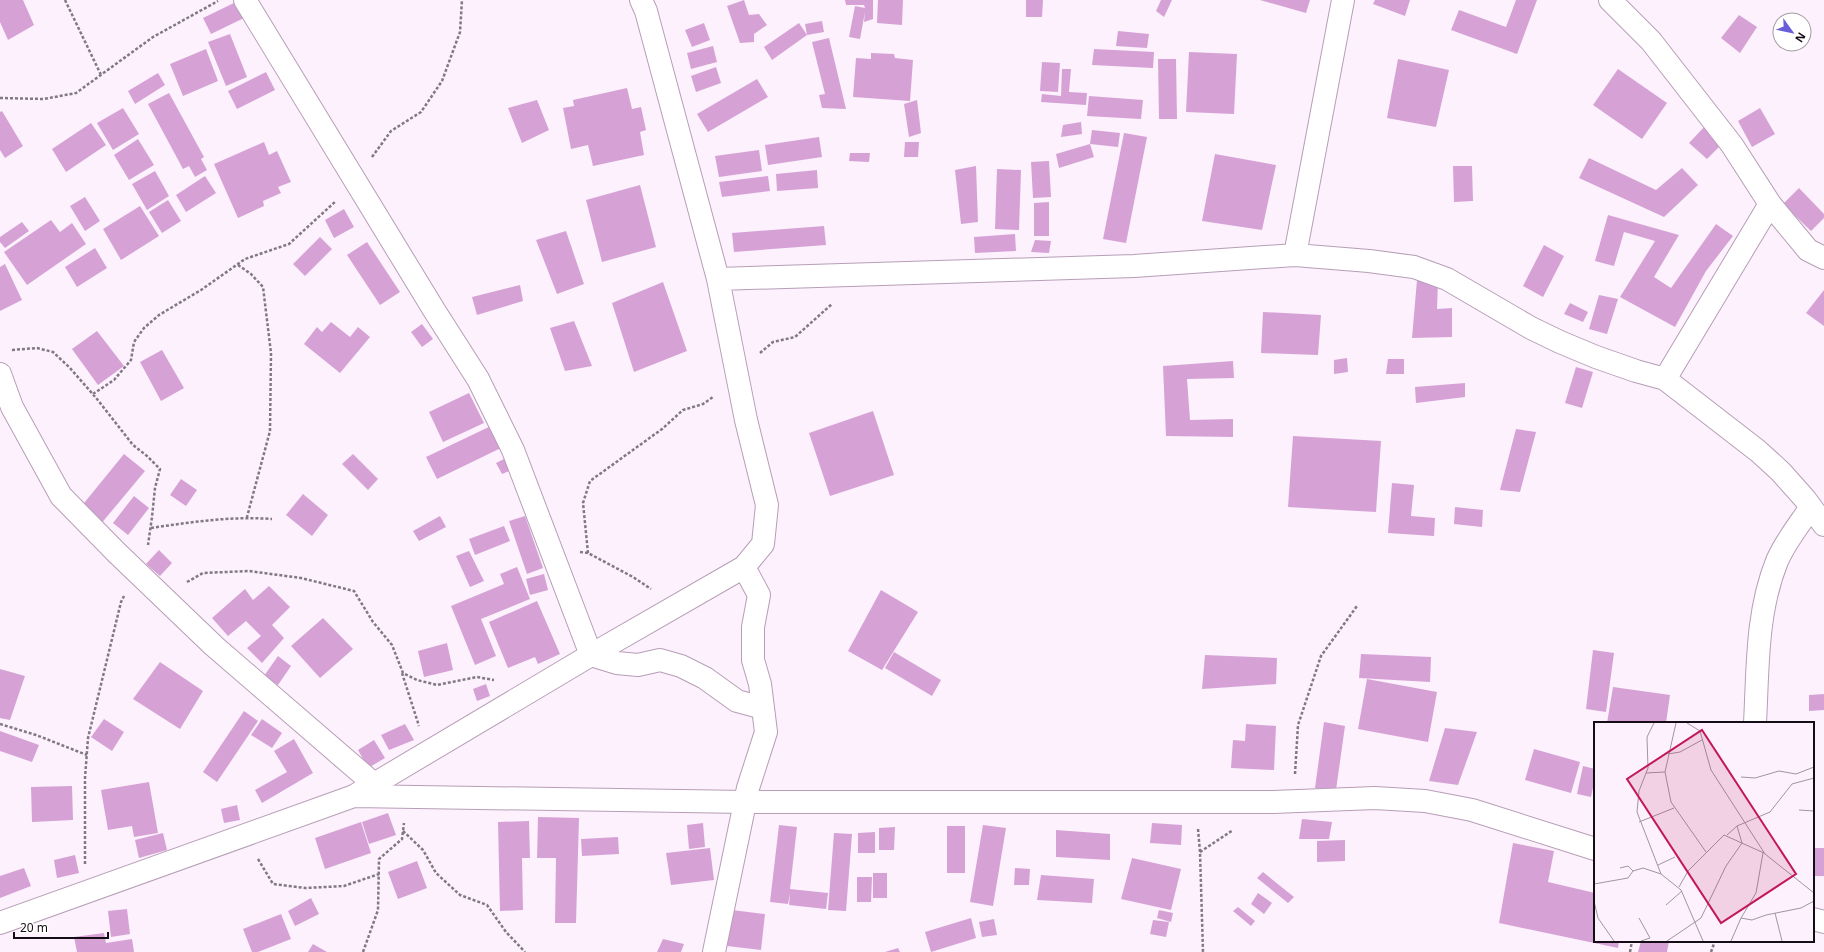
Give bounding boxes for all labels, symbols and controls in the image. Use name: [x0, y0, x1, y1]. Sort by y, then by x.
north arrow: [1772, 12, 1812, 52]
text: N: [1792, 30, 1810, 46]
inset map: [1594, 722, 1814, 942]
scale bar: [14, 914, 108, 940]
text: 20 m: [20, 919, 48, 936]

